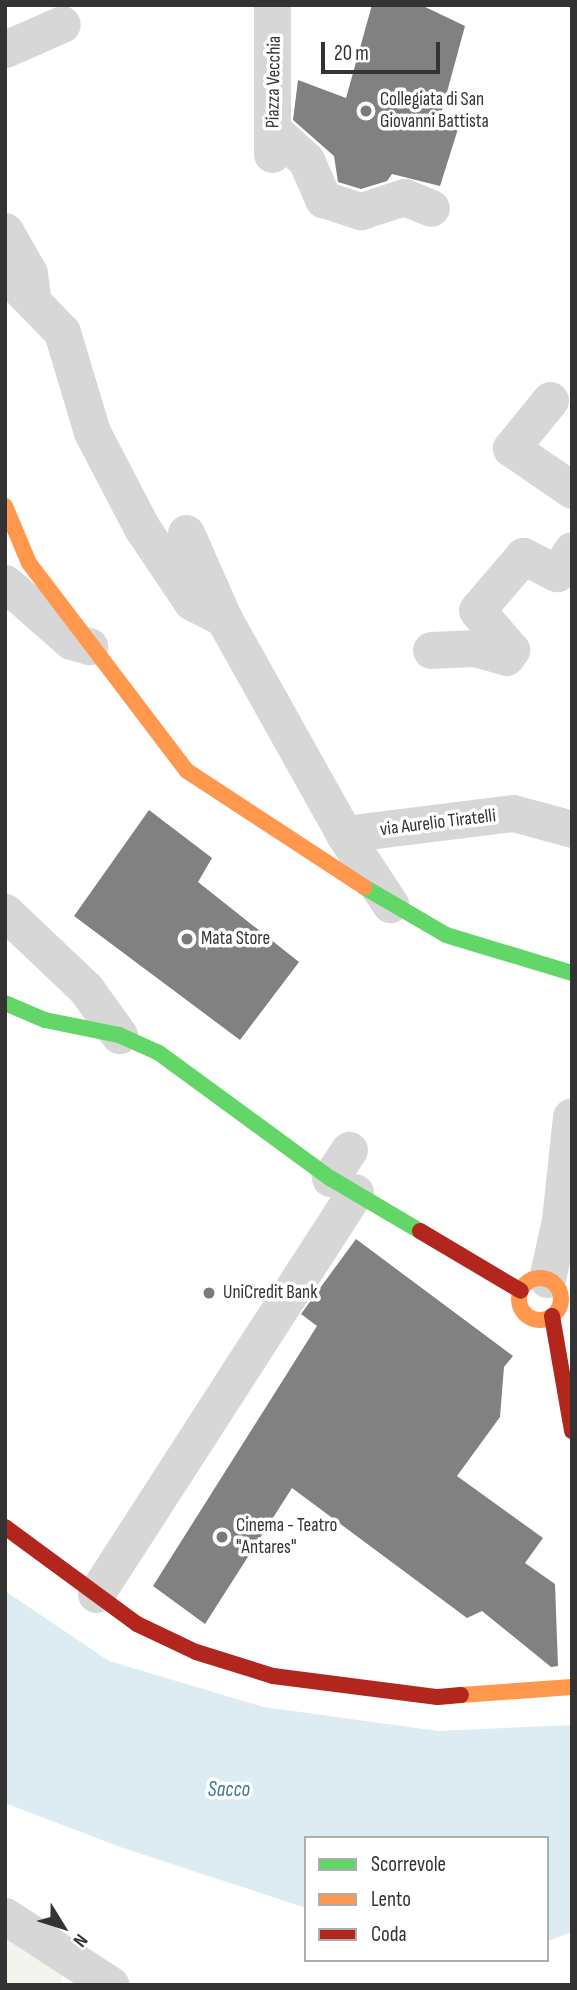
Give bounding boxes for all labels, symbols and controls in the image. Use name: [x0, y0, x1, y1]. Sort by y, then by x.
scale bar: [325, 28, 444, 72]
street label: Piazza Vecchia: [262, 36, 286, 128]
text: 20 m: [334, 41, 369, 66]
place label: Collegiata di San Giovanni Battista: [380, 89, 489, 133]
marker: Collegiata di San Giovanni Battista: [358, 103, 374, 119]
street label: via Aurelio Tiratelli: [379, 805, 497, 841]
place label: Mata Store: [201, 928, 270, 950]
marker: Mata Store: [179, 931, 195, 947]
place label: UniCredit Bank: [223, 1282, 317, 1304]
marker: UniCredit Bank: [201, 1285, 217, 1301]
place label: Cinema - Teatro "Antares": [236, 1515, 337, 1559]
marker: Cinema - Teatro "Antares": [214, 1529, 230, 1545]
water label: Sacco: [208, 1777, 250, 1803]
legend: [304, 1836, 549, 1962]
text: Scorrevole: [371, 1852, 446, 1877]
text: Lento: [371, 1887, 411, 1912]
north arrow: [28, 1892, 98, 1962]
text: Coda: [371, 1922, 407, 1947]
text: N: [68, 1929, 92, 1951]

